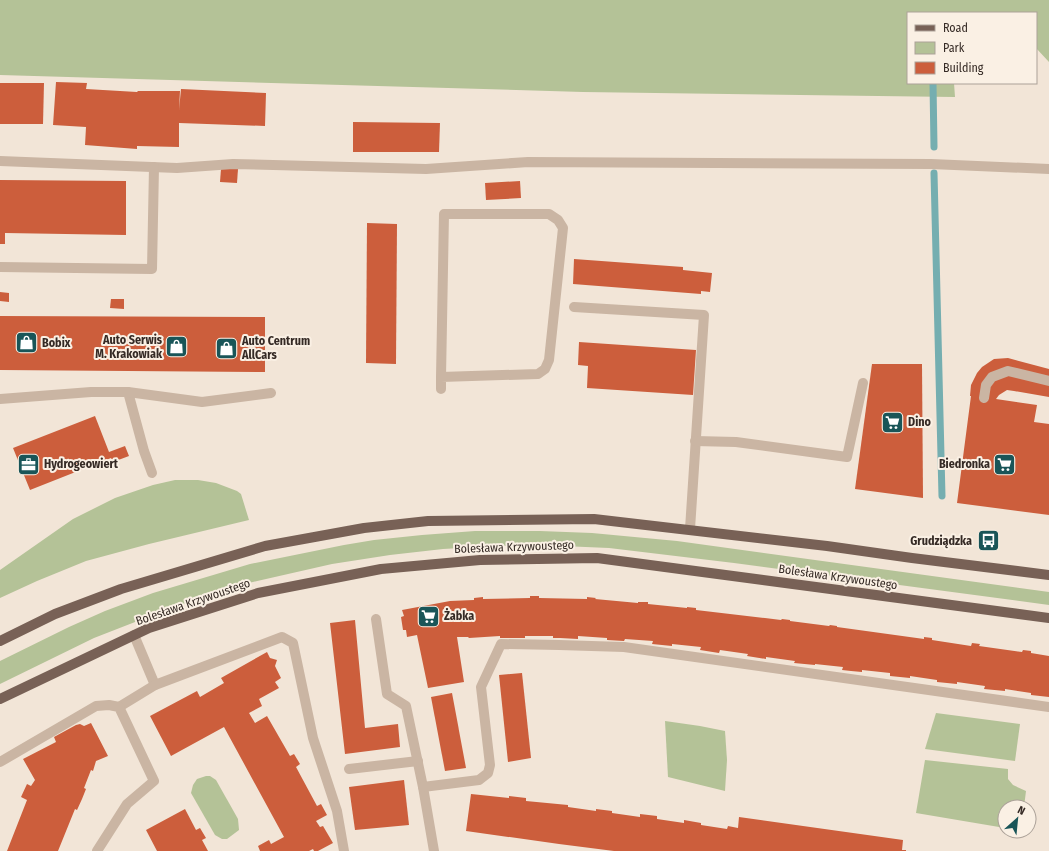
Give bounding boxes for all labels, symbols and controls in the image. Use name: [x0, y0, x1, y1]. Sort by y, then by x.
legend: [907, 12, 1037, 84]
text: Road: [943, 21, 968, 35]
text: Park: [943, 41, 965, 55]
text: Building: [943, 61, 984, 75]
shop icon: Bobix: [13, 330, 39, 356]
place label: Auto Serwis M. Krakowiak: [95, 333, 163, 361]
shop icon: Auto Serwis M. Krakowiak: [164, 334, 190, 360]
place label: Auto Centrum AllCars: [241, 334, 310, 362]
shop icon: Auto Centrum AllCars: [214, 335, 240, 361]
place label: Bobix: [42, 336, 71, 350]
supermarket icon: Dino: [880, 409, 906, 435]
place label: Dino: [908, 415, 932, 429]
office icon: Hydrogeowiert: [16, 451, 42, 477]
supermarket icon: Biedronka: [992, 451, 1018, 477]
place label: Hydrogeowiert: [44, 457, 119, 471]
place label: Biedronka: [939, 457, 990, 471]
bus stop icon: Grudziądzka: [975, 528, 1001, 554]
place label: Grudziądzka: [910, 534, 972, 549]
street label: Bolesława Krzywoustego: [454, 538, 574, 556]
street label: Bolesława Krzywoustego: [778, 562, 898, 592]
street label: Bolesława Krzywoustego: [134, 576, 252, 628]
supermarket icon: Żabka: [416, 603, 442, 629]
place label: Żabka: [444, 608, 474, 623]
north arrow: [997, 799, 1037, 839]
text: N: [1015, 803, 1027, 818]

